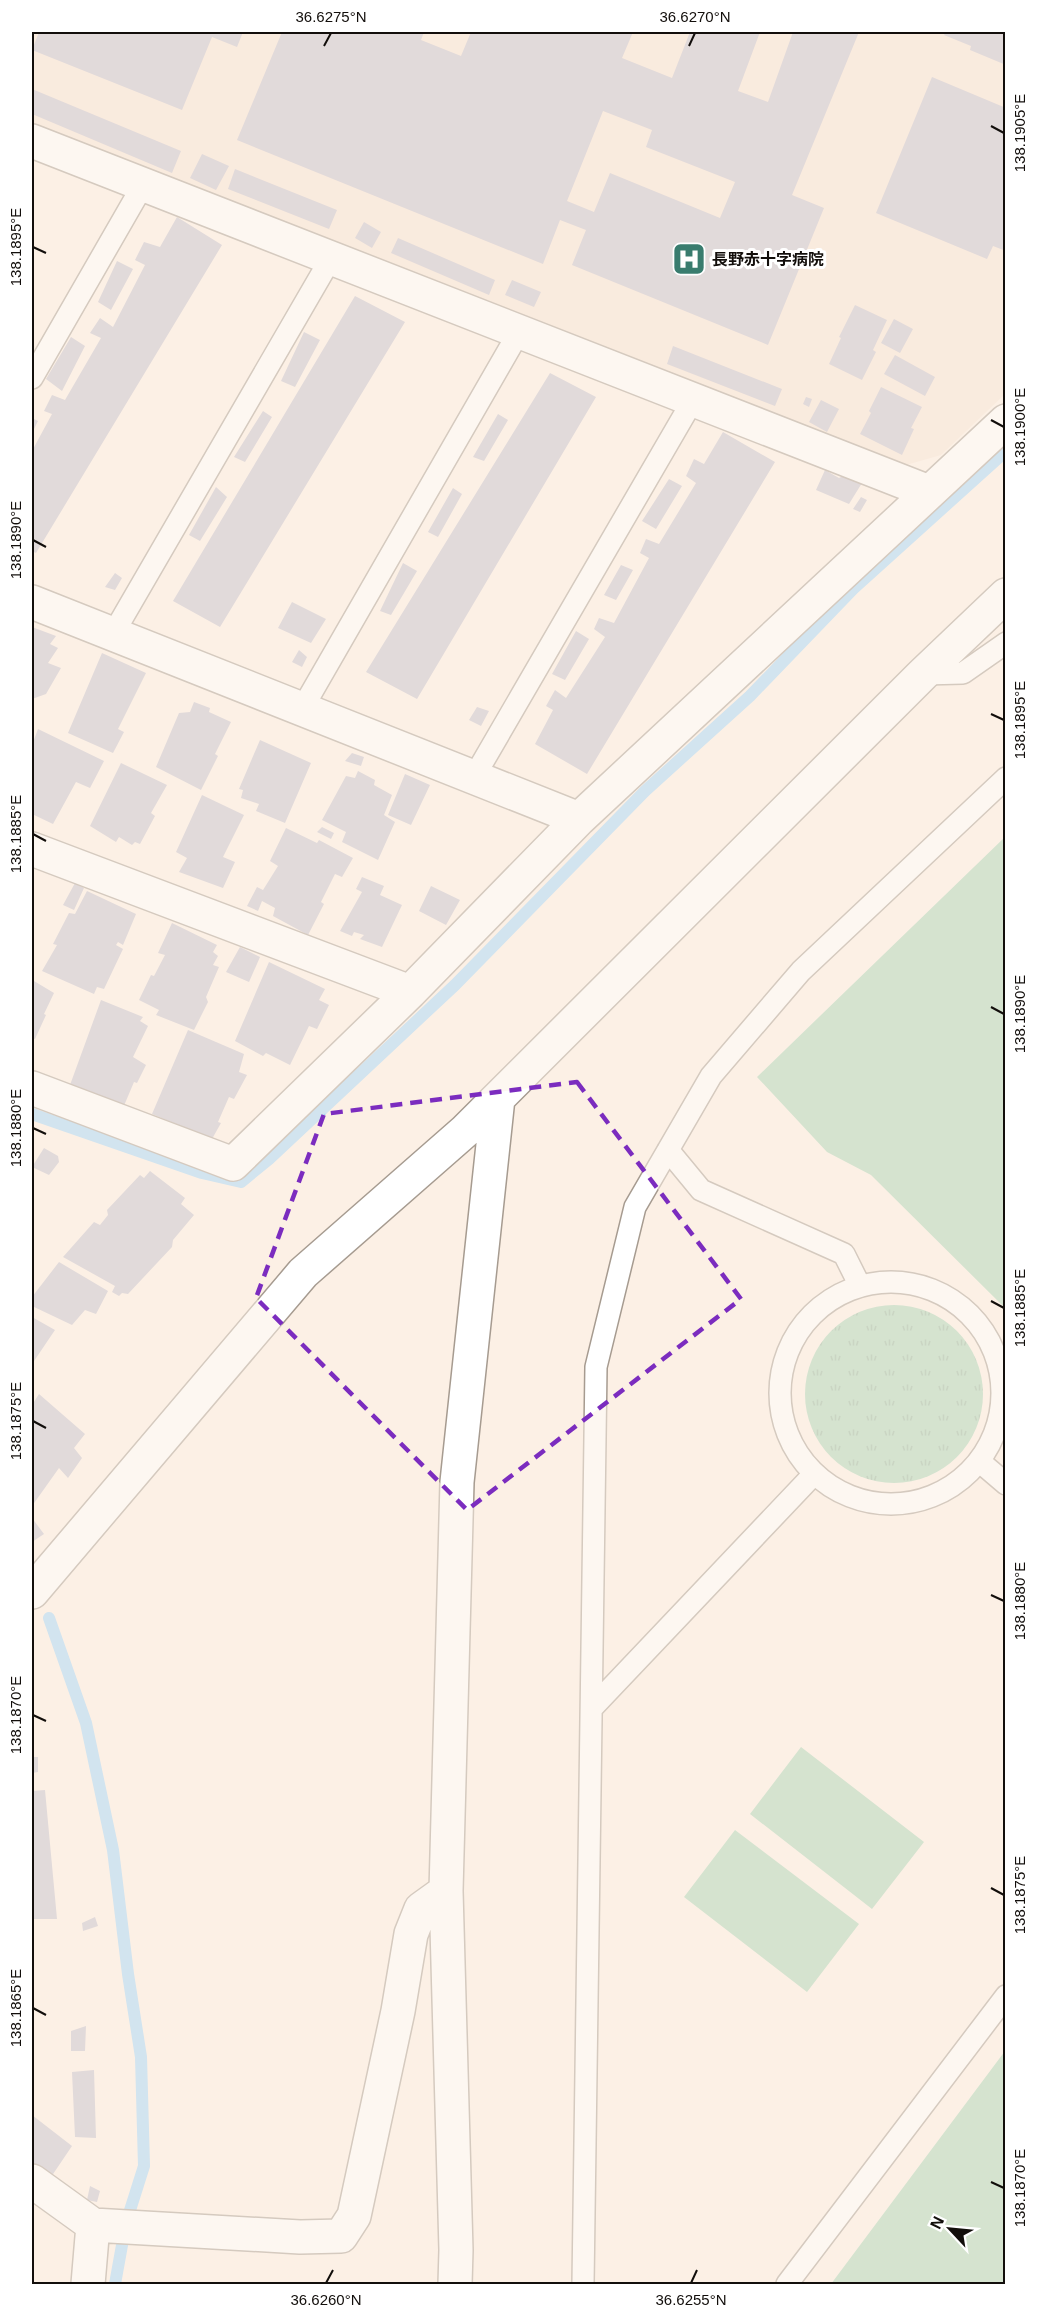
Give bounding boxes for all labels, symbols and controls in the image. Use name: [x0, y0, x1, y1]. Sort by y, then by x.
text: 36.6275°N: [295, 8, 367, 25]
text: 36.6270°N: [659, 8, 731, 25]
text: 138.1905°E: [1011, 94, 1028, 172]
text: 138.1895°E: [7, 208, 24, 286]
hospital icon: 長野赤十字病院: [671, 241, 707, 277]
place label: 長野赤十字病院: [712, 251, 824, 268]
text: 138.1900°E: [1011, 388, 1028, 466]
text: 138.1890°E: [7, 501, 24, 579]
text: 138.1895°E: [1011, 681, 1028, 759]
text: 138.1885°E: [7, 795, 24, 873]
text: 138.1890°E: [1011, 975, 1028, 1053]
text: 138.1880°E: [7, 1089, 24, 1167]
text: 138.1885°E: [1011, 1269, 1028, 1347]
text: 138.1875°E: [7, 1382, 24, 1460]
text: 138.1880°E: [1011, 1562, 1028, 1640]
text: 138.1870°E: [7, 1676, 24, 1754]
text: 138.1875°E: [1011, 1856, 1028, 1934]
text: 138.1865°E: [7, 1969, 24, 2047]
text: 138.1870°E: [1011, 2149, 1028, 2227]
north arrow: [920, 2199, 980, 2259]
text: N: [927, 2214, 947, 2232]
text: 36.6260°N: [290, 2291, 362, 2308]
text: 36.6255°N: [655, 2291, 727, 2308]

